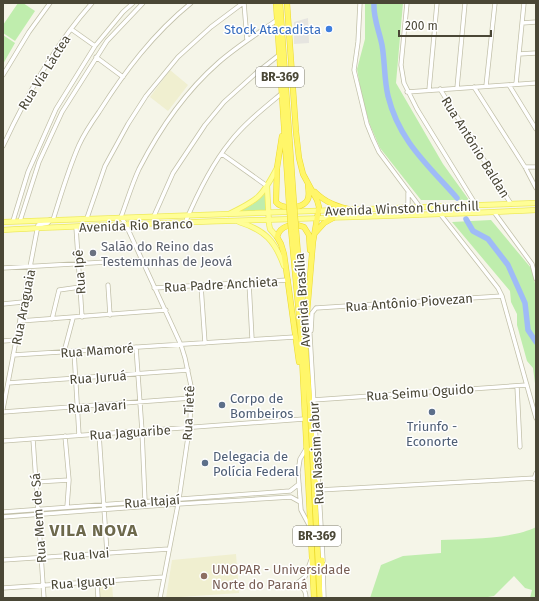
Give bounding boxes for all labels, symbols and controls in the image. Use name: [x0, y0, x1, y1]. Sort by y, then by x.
scale bar: [399, 12, 491, 38]
text: 200 m: [405, 19, 438, 33]
place label: Stock Atacadista: [224, 22, 321, 37]
marker: Stock Atacadista: [324, 24, 334, 34]
street label: Rua Via Láctea: [15, 32, 73, 113]
road number: BR-369: [256, 67, 304, 87]
street label: Rua Antônio Baldan: [438, 94, 513, 201]
street label: Avenida Winston Churchill: [325, 198, 479, 219]
street label: Avenida Rio Branco: [79, 216, 193, 235]
place label: Salão do Reino das Testemunhas de Jeová: [101, 239, 232, 269]
marker: Salão do Reino das Testemunhas de Jeová: [88, 248, 98, 258]
street label: Rua Ipê: [70, 249, 89, 295]
street label: Avenida Brasília: [292, 252, 313, 348]
street label: Rua Araguaia: [9, 268, 38, 346]
street label: Rua Padre Anchieta: [164, 274, 278, 295]
street label: Rua Antônio Piovezan: [345, 291, 473, 314]
street label: Rua Mamoré: [60, 340, 134, 361]
street label: Rua Juruá: [69, 368, 127, 387]
street label: Rua Seimu Oguido: [366, 381, 475, 404]
street label: Rua Tietê: [180, 385, 197, 441]
place label: Corpo de Bombeiros: [230, 391, 293, 421]
street label: Rua Javari: [67, 397, 127, 416]
marker: Corpo de Bombeiros: [217, 400, 227, 410]
street label: Rua Nassim Jabur: [306, 401, 327, 505]
marker: Triunfo - Econorte: [427, 407, 437, 417]
place label: Triunfo - Econorte: [406, 419, 458, 449]
street label: Rua Jaguaribe: [89, 422, 171, 443]
place label: Delegacia de Polícia Federal: [213, 449, 299, 479]
marker: Delegacia de Polícia Federal: [200, 458, 210, 468]
street label: Rua Mem de Sá: [28, 472, 49, 563]
street label: Rua Itajaí: [124, 492, 181, 511]
district label: VILA NOVA: [49, 520, 138, 541]
road number: BR-369: [293, 526, 341, 546]
street label: Rua Ivai: [62, 545, 110, 564]
place label: UNOPAR - Universidade Norte do Paraná: [212, 562, 350, 592]
marker: UNOPAR - Universidade Norte do Paraná: [199, 571, 209, 581]
street label: Rua Iguaçu: [50, 573, 116, 592]

